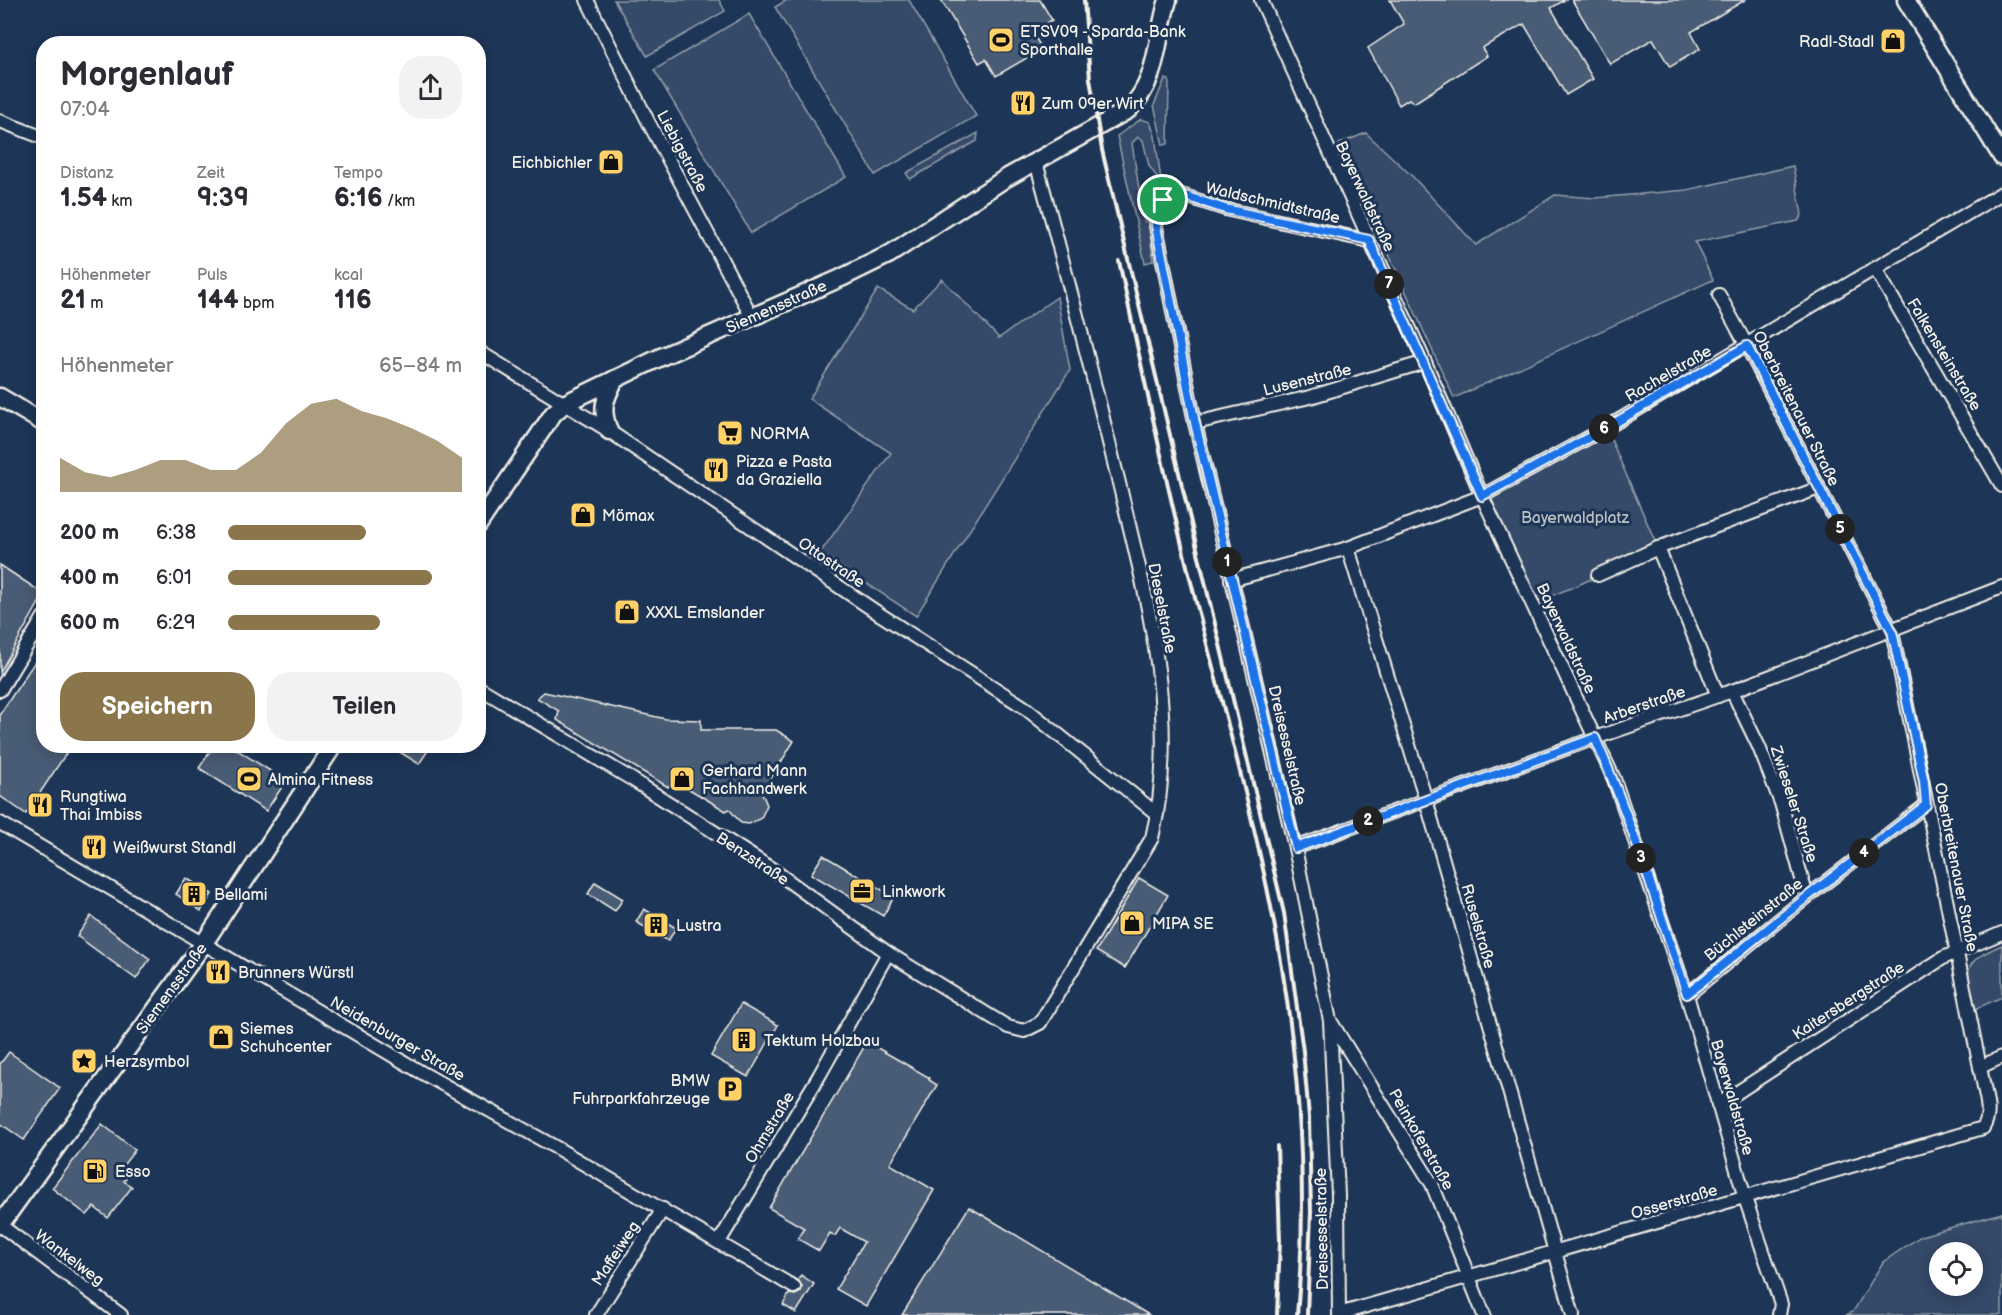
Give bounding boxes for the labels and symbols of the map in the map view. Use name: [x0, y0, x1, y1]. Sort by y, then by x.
place label: ETSV09 - Sparda-Bank Sporthalle: [1020, 23, 1186, 60]
sports icon: ETSV09 - Sparda-Bank Sporthalle: [986, 25, 1016, 55]
shop icon: Radl-Stadl: [1878, 26, 1908, 56]
place label: Radl-Stadl: [1799, 33, 1874, 52]
restaurant icon: Zum 09er Wirt: [1008, 88, 1038, 118]
place label: Zum 09er Wirt: [1041, 95, 1144, 114]
street label: Liebigstraße: [652, 107, 711, 196]
street label: Bayerwaldstraße: [1331, 138, 1399, 255]
shop icon: Eichbichler: [596, 147, 626, 177]
place label: Eichbichler: [511, 154, 592, 173]
pin: [1137, 174, 1188, 225]
street label: Waldschmidtstraße: [1204, 179, 1342, 228]
pin: 7: [1374, 269, 1404, 299]
street label: Siemensstraße: [723, 276, 830, 338]
street label: Falkensteinstraße: [1903, 295, 1985, 415]
street label: Oberbreitenauer Straße: [1748, 328, 1843, 490]
street label: Rachelstraße: [1622, 342, 1716, 407]
street label: Lusenstraße: [1261, 360, 1354, 401]
pin: 6: [1589, 414, 1619, 444]
supermarket icon: NORMA: [715, 418, 745, 448]
place label: NORMA: [750, 425, 809, 444]
place label: Pizza e Pasta da Graziella: [736, 453, 832, 490]
restaurant icon: Pizza e Pasta da Graziella: [701, 455, 731, 485]
shop icon: Mömax: [568, 500, 598, 530]
place label: Mömax: [602, 507, 655, 526]
park label: Bayerwaldplatz: [1521, 509, 1629, 528]
pin: 5: [1825, 514, 1855, 544]
street label: Ottostraße: [794, 534, 869, 593]
pin: 1: [1212, 547, 1242, 577]
street label: Dieselstraße: [1143, 561, 1180, 656]
street label: Bayerwaldstraße: [1532, 580, 1600, 697]
shop icon: XXXL Emslander: [612, 597, 642, 627]
place label: XXXL Emslander: [645, 604, 765, 623]
street label: Arberstraße: [1601, 682, 1689, 728]
street label: Dreisesselstraße: [1264, 684, 1310, 808]
street label: Zwieseler Straße: [1765, 743, 1822, 866]
place label: Gerhard Mann Fachhandwerk: [702, 762, 807, 799]
sports icon: Almina Fitness: [234, 764, 264, 794]
shop icon: Gerhard Mann Fachhandwerk: [667, 764, 697, 794]
place label: Almina Fitness: [268, 771, 373, 790]
street label: Oberbreitenauer Straße: [1930, 781, 1981, 954]
place label: Rungtiwa Thai Imbiss: [60, 788, 142, 825]
restaurant icon: Rungtiwa Thai Imbiss: [25, 790, 55, 820]
pin: 2: [1353, 806, 1383, 836]
street label: Benzstraße: [712, 829, 793, 890]
restaurant icon: Weißwurst Standl: [79, 832, 109, 862]
pin: 4: [1849, 838, 1879, 868]
place label: Weißwurst Standl: [113, 839, 236, 858]
pin: 3: [1626, 843, 1656, 873]
street label: Büchlsteinstraße: [1701, 874, 1807, 966]
office icon: Linkwork: [847, 876, 877, 906]
building icon: Bellami: [179, 879, 209, 909]
street label: Ruselstraße: [1456, 882, 1499, 971]
place label: Linkwork: [882, 883, 945, 902]
place label: Bellami: [214, 886, 268, 905]
shop icon: MIPA SE: [1117, 908, 1147, 938]
building icon: Lustra: [641, 910, 671, 940]
place label: MIPA SE: [1152, 915, 1214, 934]
place label: Lustra: [676, 917, 721, 936]
street label: Siemensstraße: [133, 939, 212, 1038]
restaurant icon: Brunners Würstl: [203, 957, 233, 987]
street label: Kaitersbergstraße: [1789, 958, 1909, 1044]
place label: Brunners Würstl: [238, 964, 354, 983]
street label: Neidenburger Straße: [327, 993, 468, 1086]
place label: Siemes Schuhcenter: [240, 1020, 332, 1057]
shop icon: Siemes Schuhcenter: [206, 1022, 236, 1052]
building icon: Tektum Holzbau: [729, 1025, 759, 1055]
place label: Tektum Holzbau: [764, 1032, 880, 1051]
street label: Bayerwaldstraße: [1706, 1037, 1757, 1158]
place icon: Herzsymbol: [69, 1046, 99, 1076]
place label: Herzsymbol: [104, 1053, 189, 1072]
place label: BMW Fuhrparkfahrzeuge: [572, 1072, 711, 1109]
parking icon: BMW Fuhrparkfahrzeuge: [715, 1074, 745, 1104]
street label: Peinkoferstraße: [1384, 1086, 1458, 1194]
street label: Ohmstraße: [742, 1088, 799, 1167]
fuel station icon: Esso: [80, 1156, 110, 1186]
place label: Esso: [115, 1163, 150, 1182]
street label: Dreisesselstraße: [1312, 1167, 1333, 1290]
street label: Osserstraße: [1629, 1181, 1720, 1224]
street label: Maffeiweg: [588, 1218, 644, 1290]
street label: Wankelweg: [31, 1226, 107, 1290]

